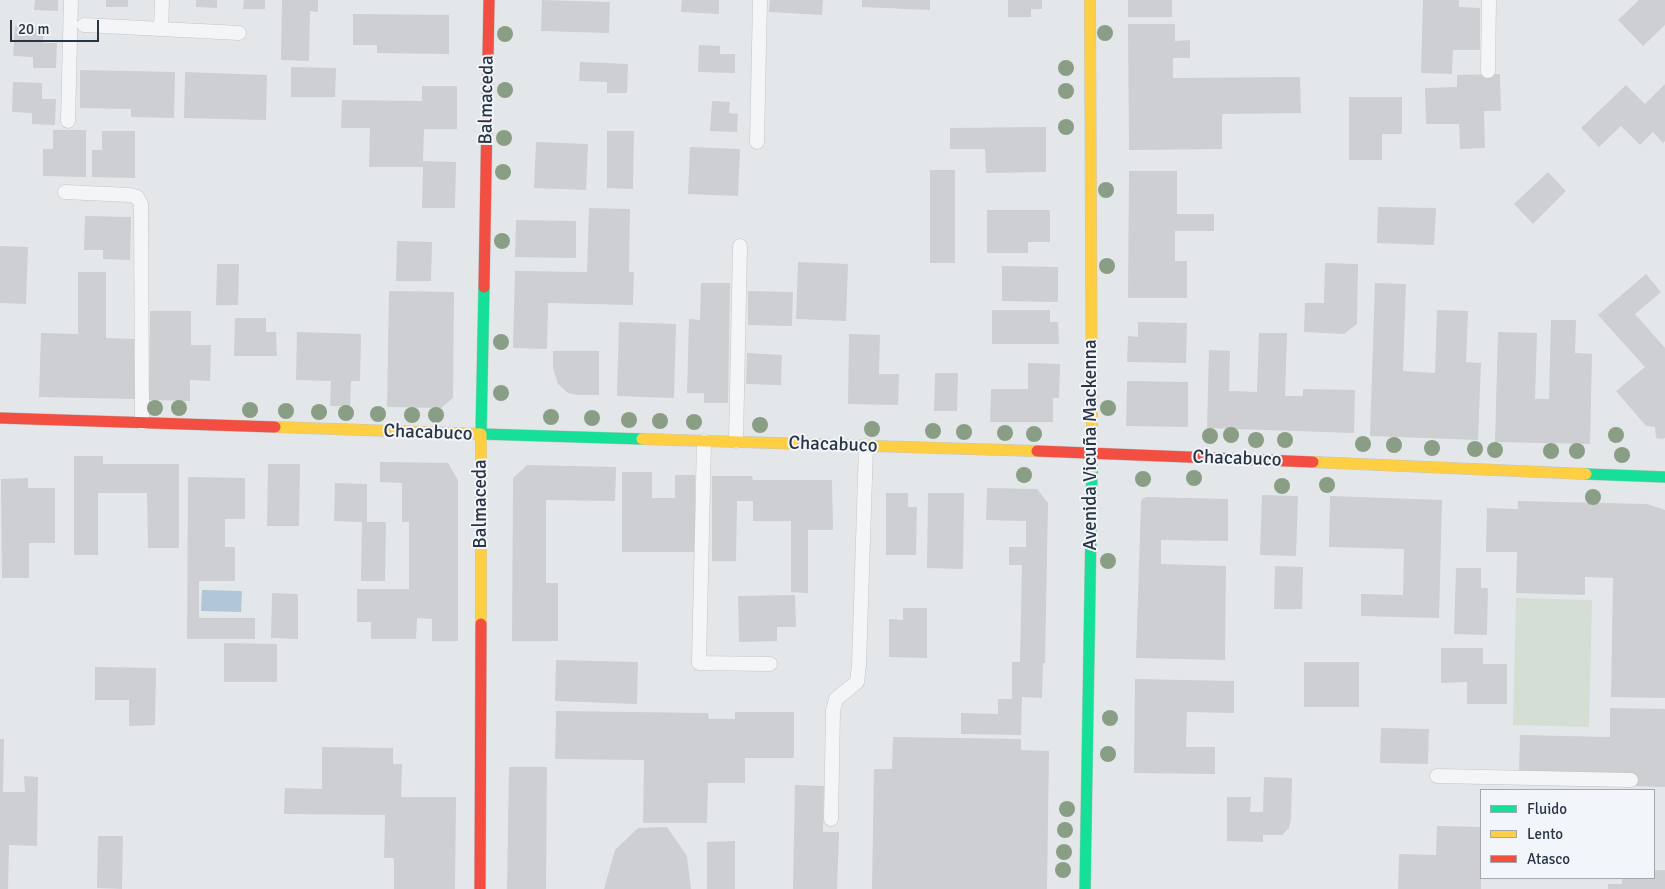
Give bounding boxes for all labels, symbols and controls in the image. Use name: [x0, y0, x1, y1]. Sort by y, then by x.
scale bar: [12, 10, 101, 42]
text: 20 m: [18, 20, 49, 38]
street label: Balmaceda: [475, 55, 499, 145]
street label: Avenida Vicuña Mackenna: [1080, 339, 1102, 551]
street label: Chacabuco: [383, 420, 473, 446]
street label: Chacabuco: [788, 432, 878, 458]
street label: Chacabuco: [1192, 446, 1282, 472]
street label: Balmaceda: [470, 459, 492, 549]
legend: [1480, 789, 1655, 879]
text: Fluido: [1527, 800, 1567, 818]
text: Lento: [1527, 825, 1563, 843]
text: Atasco: [1527, 850, 1570, 868]

